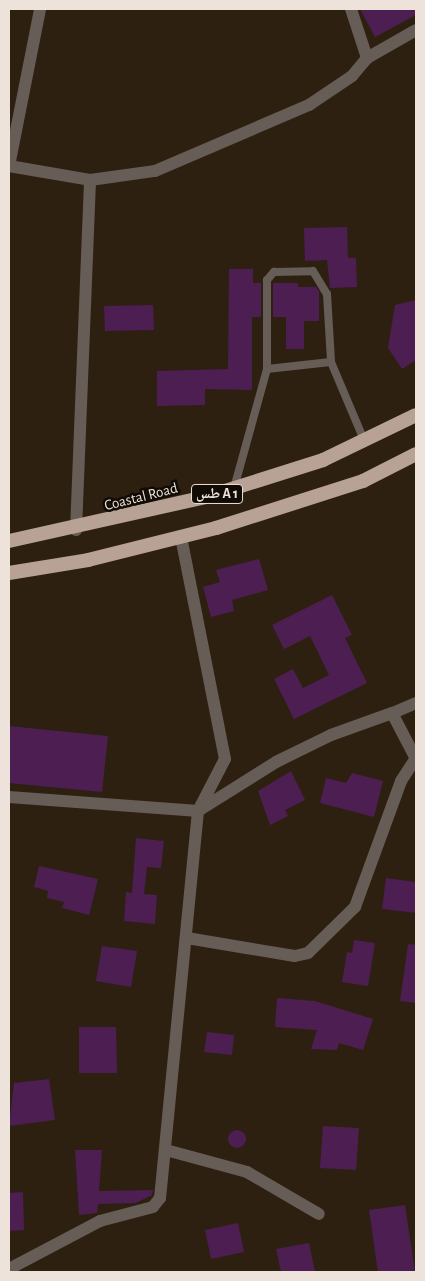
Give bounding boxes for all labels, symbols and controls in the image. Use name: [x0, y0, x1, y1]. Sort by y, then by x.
street label: Coastal Road: [102, 479, 180, 515]
road number: طس A 1: [191, 482, 243, 506]

